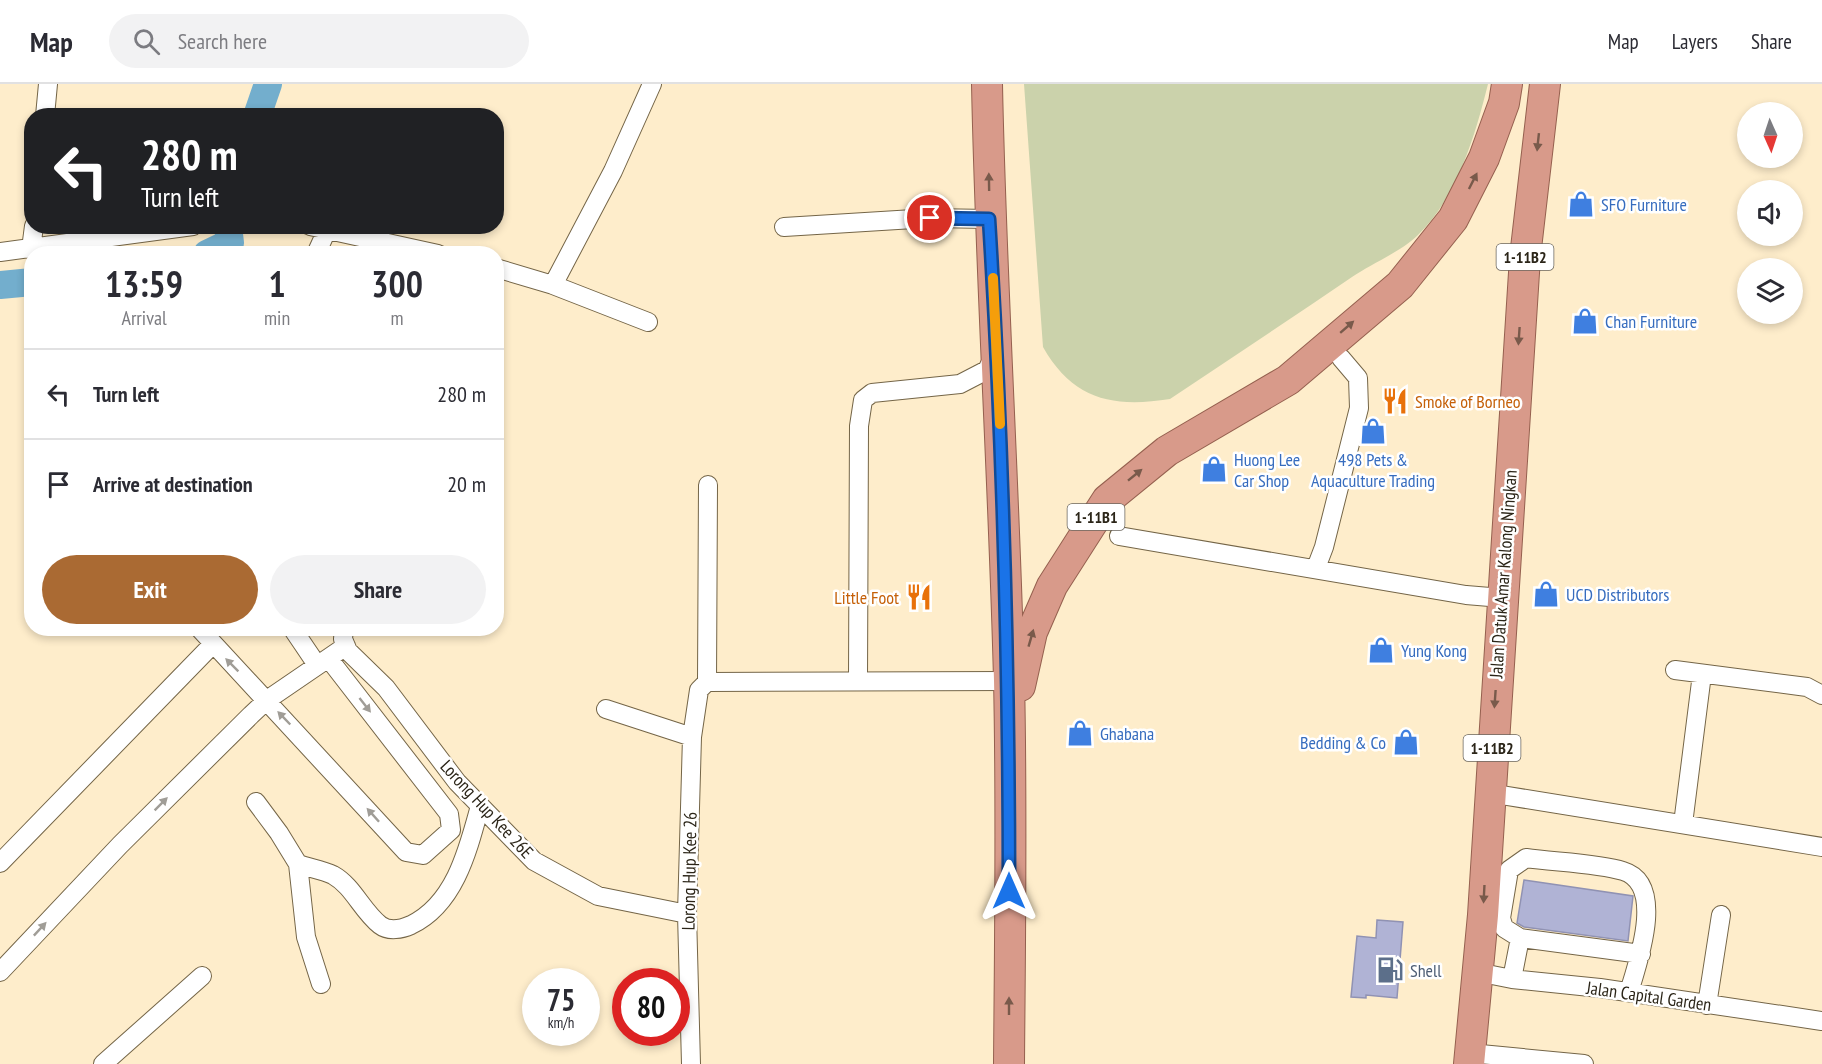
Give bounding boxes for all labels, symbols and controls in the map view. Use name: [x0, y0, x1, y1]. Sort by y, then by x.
search box: [109, 14, 529, 68]
text: Map: [30, 23, 73, 60]
icon: search: [130, 25, 163, 58]
text: Search here: [178, 27, 267, 55]
text: Map: [1608, 28, 1639, 55]
text: Layers: [1672, 28, 1718, 55]
text: Share: [1751, 28, 1792, 55]
north arrow: [1737, 102, 1803, 168]
map controls: [1737, 102, 1803, 324]
text: 280 m: [141, 127, 238, 182]
icon: left: [42, 132, 120, 210]
one-way arrow: [1533, 133, 1543, 152]
one-way arrow: [984, 172, 994, 191]
one-way arrow: [1468, 172, 1477, 189]
text: Turn left: [141, 180, 219, 214]
button: sound: [1737, 180, 1803, 246]
shop icon: SFO Furniture: [1566, 189, 1596, 219]
pin: [904, 192, 955, 243]
place label: SFO Furniture: [1601, 193, 1687, 216]
icon: arrive: [913, 201, 946, 234]
road number: 1-11B2: [1496, 244, 1553, 270]
button: layers: [1737, 258, 1803, 324]
text: 13:59: [105, 260, 183, 307]
text: 1: [268, 260, 286, 307]
text: 300: [371, 260, 423, 307]
text: Arrival: [121, 305, 167, 331]
text: min: [264, 305, 290, 331]
text: m: [391, 305, 404, 331]
shop icon: Chan Furniture: [1570, 306, 1600, 336]
place label: Chan Furniture: [1605, 310, 1697, 333]
one-way arrow: [1339, 321, 1354, 334]
one-way arrow: [1514, 327, 1524, 346]
icon: left: [42, 378, 75, 411]
text: Turn left: [93, 380, 159, 408]
text: 280 m: [437, 380, 486, 408]
restaurant icon: Smoke of Borneo: [1380, 386, 1410, 416]
place label: Smoke of Borneo: [1415, 390, 1521, 413]
shop icon: 498 Pets & Aquaculture Trading: [1358, 416, 1388, 446]
place label: Huong Lee Car Shop: [1234, 448, 1300, 492]
place label: 498 Pets & Aquaculture Trading: [1311, 448, 1435, 492]
shop icon: Huong Lee Car Shop: [1199, 454, 1229, 484]
icon: arrive: [42, 468, 75, 501]
one-way arrow: [1127, 469, 1143, 482]
street label: Jalan Datuk Amar Kalong Ningkan: [1484, 469, 1522, 680]
text: Arrive at destination: [93, 470, 253, 498]
text: 20 m: [447, 470, 486, 498]
road number: 1-11B1: [1068, 504, 1124, 530]
button: Exit: [42, 555, 258, 624]
button: Share: [270, 555, 486, 624]
shop icon: UCD Distributors: [1531, 579, 1561, 609]
restaurant icon: Little Foot: [904, 582, 934, 612]
place label: UCD Distributors: [1566, 583, 1669, 606]
place label: Little Foot: [834, 586, 899, 609]
one-way arrow: [1027, 629, 1036, 647]
shop icon: Yung Kong: [1366, 635, 1396, 665]
place label: Yung Kong: [1401, 639, 1467, 662]
one-way arrow: [225, 658, 239, 673]
one-way arrow: [1490, 689, 1500, 708]
one-way arrow: [358, 697, 371, 713]
one-way arrow: [278, 712, 292, 726]
shop icon: Ghabana: [1065, 718, 1095, 748]
place label: Ghabana: [1100, 722, 1154, 745]
shop icon: Bedding & Co: [1391, 727, 1421, 757]
place label: Bedding & Co: [1300, 731, 1386, 754]
road number: 1-11B2: [1464, 735, 1520, 761]
street label: Lorong Hup Kee 26E: [435, 755, 539, 863]
one-way arrow: [154, 797, 168, 811]
one-way arrow: [366, 807, 380, 822]
street label: Lorong Hup Kee 26: [676, 811, 702, 931]
position arrow: [977, 859, 1041, 923]
one-way arrow: [1480, 884, 1489, 903]
one-way arrow: [33, 922, 46, 937]
fuel station icon: Shell: [1375, 955, 1405, 985]
place label: Shell: [1410, 959, 1442, 982]
speed limit sign: 80: [612, 968, 690, 1046]
street label: Jalan Capital Garden: [1584, 976, 1713, 1016]
text: 75: [547, 980, 575, 1019]
one-way arrow: [1004, 996, 1014, 1015]
text: km/h: [548, 1013, 574, 1032]

